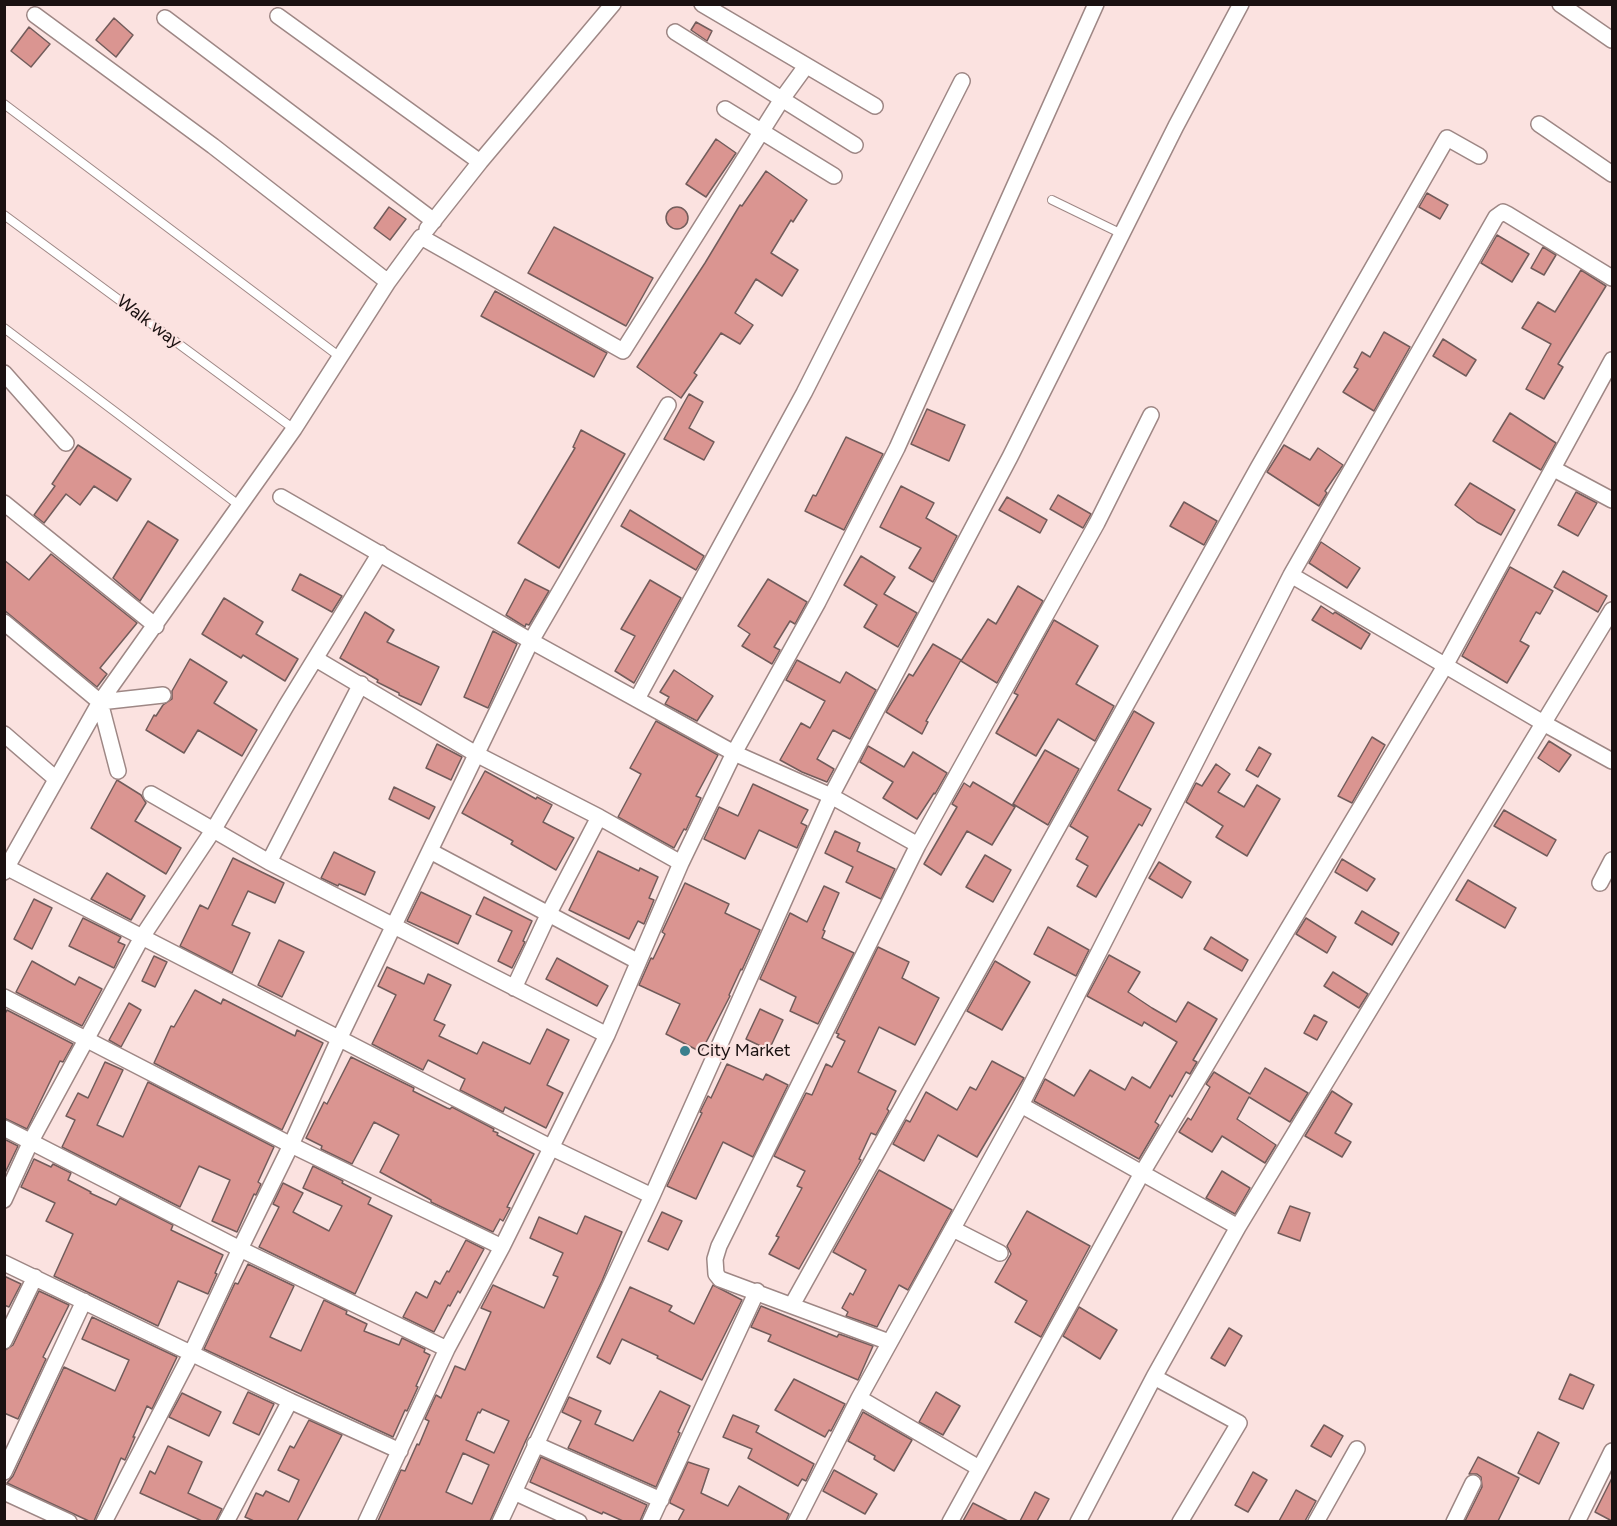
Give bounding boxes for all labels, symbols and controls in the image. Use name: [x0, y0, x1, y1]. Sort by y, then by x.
street label: Walk way: [112, 291, 186, 353]
place label: City Market: [697, 1040, 791, 1062]
marker: City Market: [678, 1044, 692, 1058]

